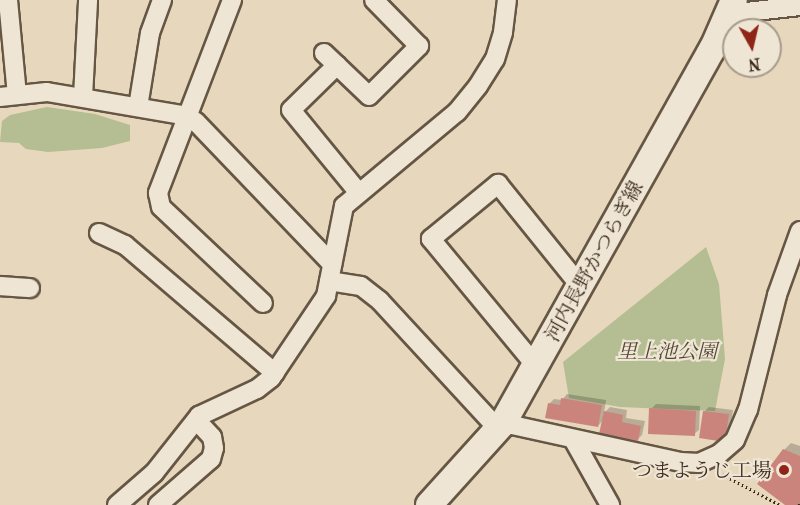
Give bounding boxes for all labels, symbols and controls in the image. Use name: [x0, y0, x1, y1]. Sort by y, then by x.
north arrow: [722, 18, 782, 78]
text: N: [747, 54, 762, 75]
street label: 河内長野かつらぎ線: [540, 176, 648, 346]
park label: 里上池公園: [617, 339, 717, 363]
place label: つまようじ工場: [632, 458, 772, 482]
marker: つまようじ工場: [777, 463, 791, 477]

